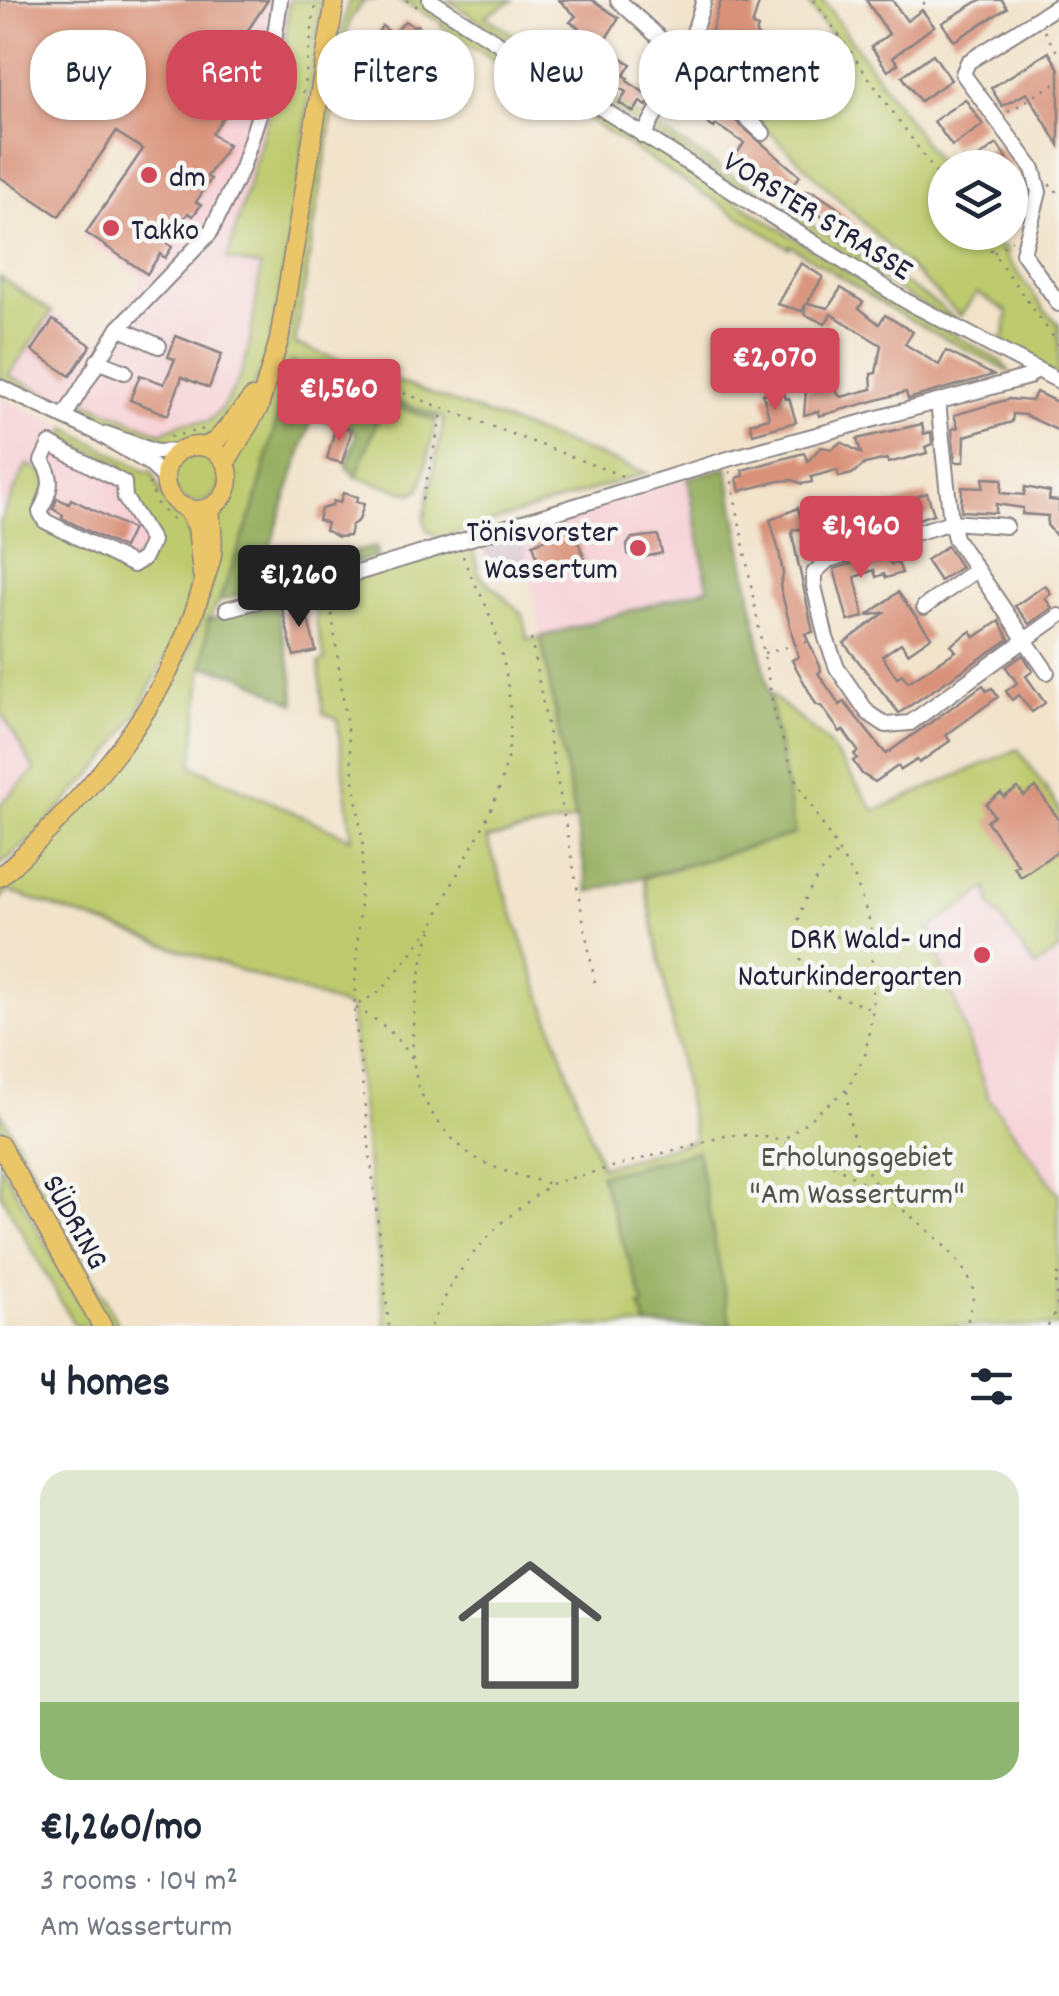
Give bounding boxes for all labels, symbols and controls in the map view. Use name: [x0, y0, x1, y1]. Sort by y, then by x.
chip: Buy: [30, 30, 146, 120]
chip: Rent: [166, 30, 297, 120]
chip: Filters: [317, 30, 474, 120]
chip: New: [494, 30, 619, 120]
chip: Apartment: [639, 30, 855, 120]
street label: VORSTER STRASSE: [712, 141, 921, 295]
map controls: [928, 150, 1028, 250]
button: layers: [928, 150, 1028, 250]
place label: dm: [169, 157, 206, 203]
marker: dm: [138, 164, 160, 186]
place label: Takko: [131, 210, 199, 256]
marker: Takko: [100, 217, 122, 239]
pin: €2,070: [694, 328, 856, 413]
text: €2,070: [732, 337, 818, 383]
pin: €1,560: [258, 359, 420, 444]
text: €1,560: [300, 368, 378, 414]
pin: €1,960: [780, 496, 942, 581]
text: €1,960: [822, 505, 900, 551]
place label: Tönisvorster Wassertum: [466, 512, 618, 595]
marker: Tönisvorster Wassertum: [627, 537, 649, 559]
pin: €1,260: [218, 545, 380, 630]
text: €1,260: [260, 554, 338, 600]
place label: DRK Wald- und Naturkindergarten: [737, 919, 962, 1002]
marker: DRK Wald- und Naturkindergarten: [971, 944, 993, 966]
park label: Erholungsgebiet "Am Wasserturm": [749, 1137, 965, 1220]
street label: SÜDRING: [28, 1167, 118, 1279]
text: 4 homes: [40, 1356, 170, 1416]
icon: filters: [964, 1359, 1019, 1414]
icon: home: [440, 1535, 620, 1715]
text: €1,260/mo: [40, 1800, 202, 1860]
text: 3 rooms · 104 m²: [40, 1860, 238, 1906]
text: Am Wasserturm: [40, 1906, 233, 1952]

